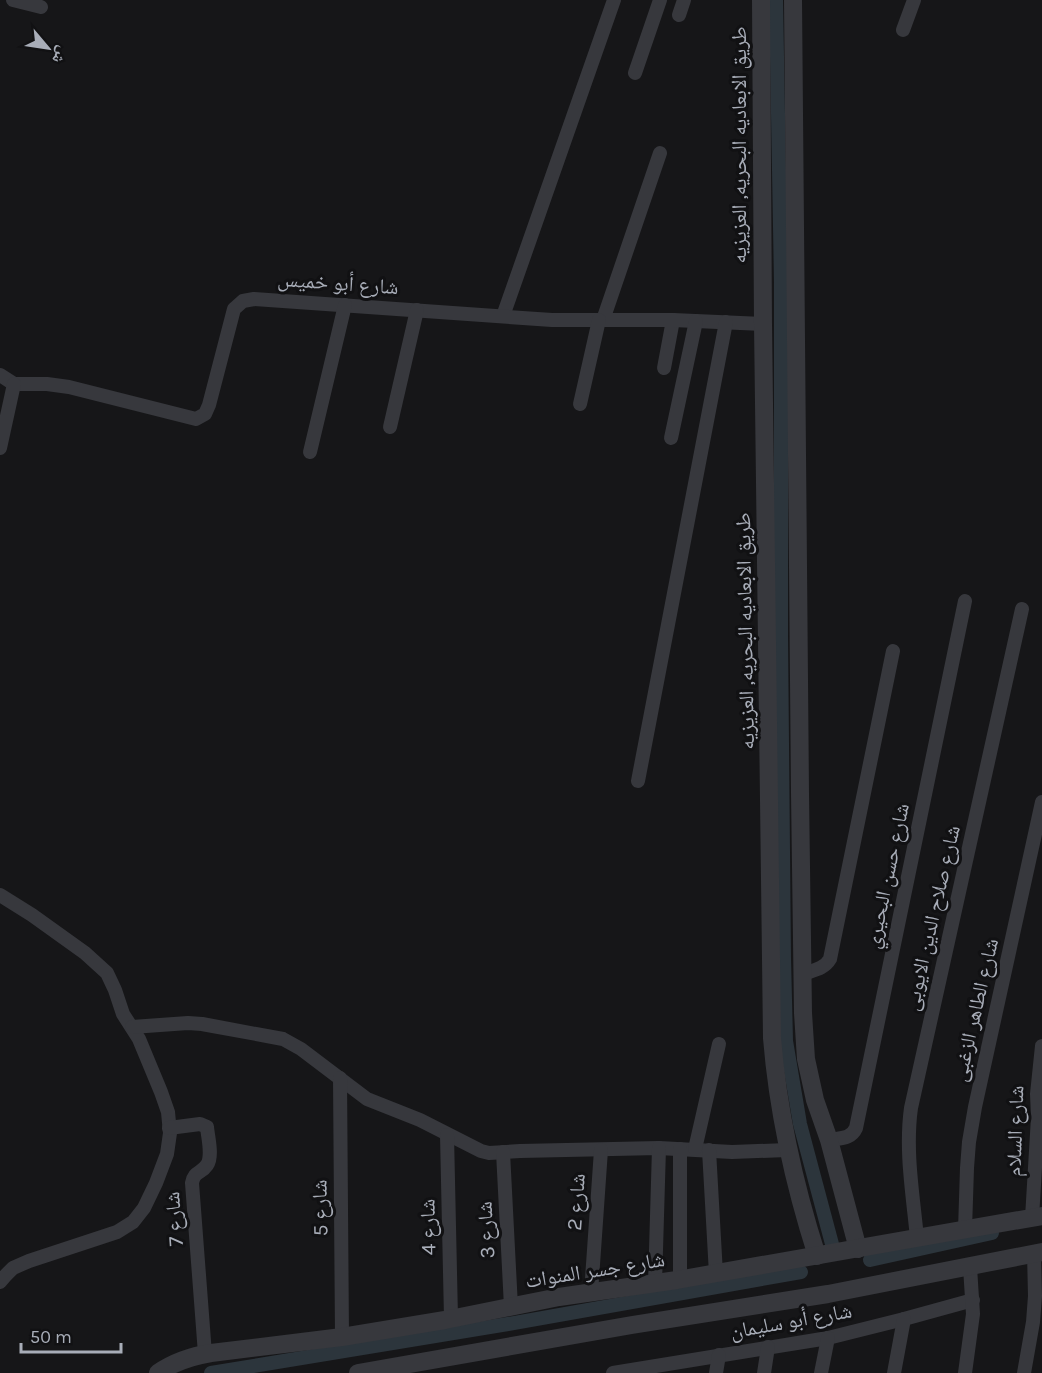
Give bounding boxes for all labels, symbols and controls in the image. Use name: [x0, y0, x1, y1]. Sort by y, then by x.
north arrow: [18, 18, 78, 78]
street label: طريق الابعاديه البحريه, العزيزيه: [727, 26, 752, 264]
text: ش: [48, 43, 73, 67]
street label: شارع أبو خميس: [277, 266, 399, 300]
street label: طريق الابعاديه البحريه, العزيزيه: [731, 512, 760, 750]
street label: شارع حسن البحيري: [860, 801, 918, 952]
street label: شارع صلاح الدين الايوبى: [899, 823, 966, 1013]
street label: شارع الطاهر الزغبى: [947, 936, 1004, 1084]
street label: شارع السلام: [1001, 1085, 1031, 1177]
street label: شارع 2: [562, 1173, 591, 1231]
street label: شارع 5: [308, 1179, 333, 1237]
street label: شارع 7: [160, 1191, 189, 1247]
street label: شارع 4: [416, 1198, 441, 1256]
street label: شارع 3: [473, 1201, 500, 1259]
street label: شارع جسر المنوات: [524, 1247, 667, 1294]
street label: شارع أبو سليمان: [728, 1298, 854, 1345]
scale bar: [21, 1316, 122, 1354]
text: 50 m: [30, 1326, 72, 1348]

